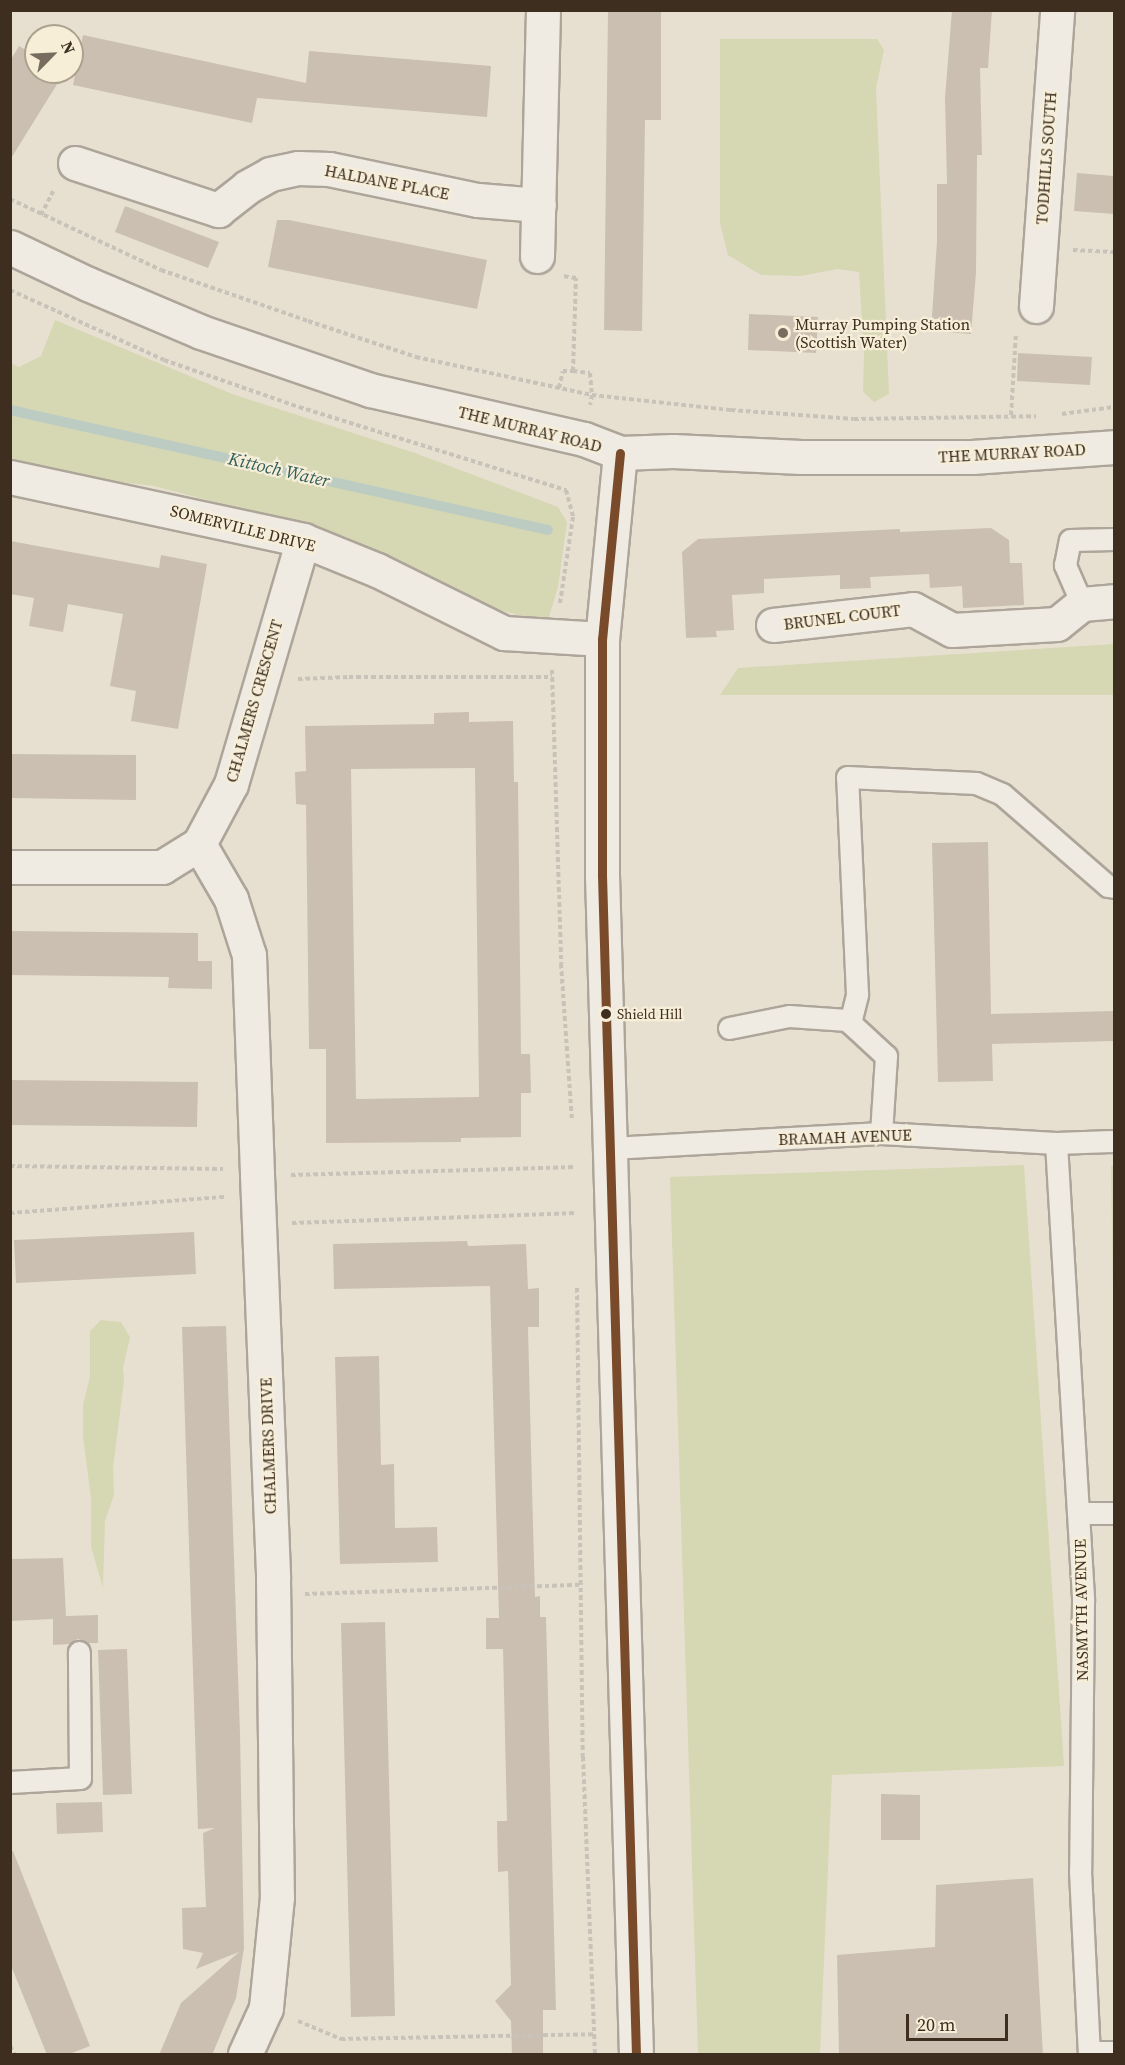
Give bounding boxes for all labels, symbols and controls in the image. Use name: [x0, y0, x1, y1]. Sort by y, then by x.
north arrow: [24, 24, 84, 84]
text: N: [56, 38, 81, 57]
street label: TODHILLS SOUTH: [1032, 91, 1060, 225]
street label: HALDANE PLACE: [323, 160, 451, 204]
place label: Murray Pumping Station (Scottish Water): [795, 314, 970, 352]
marker: Murray Pumping Station (Scottish Water): [776, 326, 790, 340]
street label: THE MURRAY ROAD: [456, 402, 604, 456]
street label: THE MURRAY ROAD: [938, 440, 1086, 466]
water label: Kittoch Water: [226, 448, 332, 492]
street label: SOMERVILLE DRIVE: [168, 501, 318, 555]
street label: BRUNEL COURT: [782, 600, 902, 634]
street label: CHALMERS CRESCENT: [222, 617, 286, 785]
place label: Shield Hill: [617, 1006, 683, 1022]
marker: Shield Hill: [600, 1008, 612, 1020]
street label: BRAMAH AVENUE: [778, 1125, 912, 1149]
street label: CHALMERS DRIVE: [256, 1377, 280, 1515]
street label: NASMYTH AVENUE: [1070, 1539, 1092, 1681]
scale bar: [909, 2002, 1011, 2040]
text: 20 m: [917, 2012, 955, 2037]

